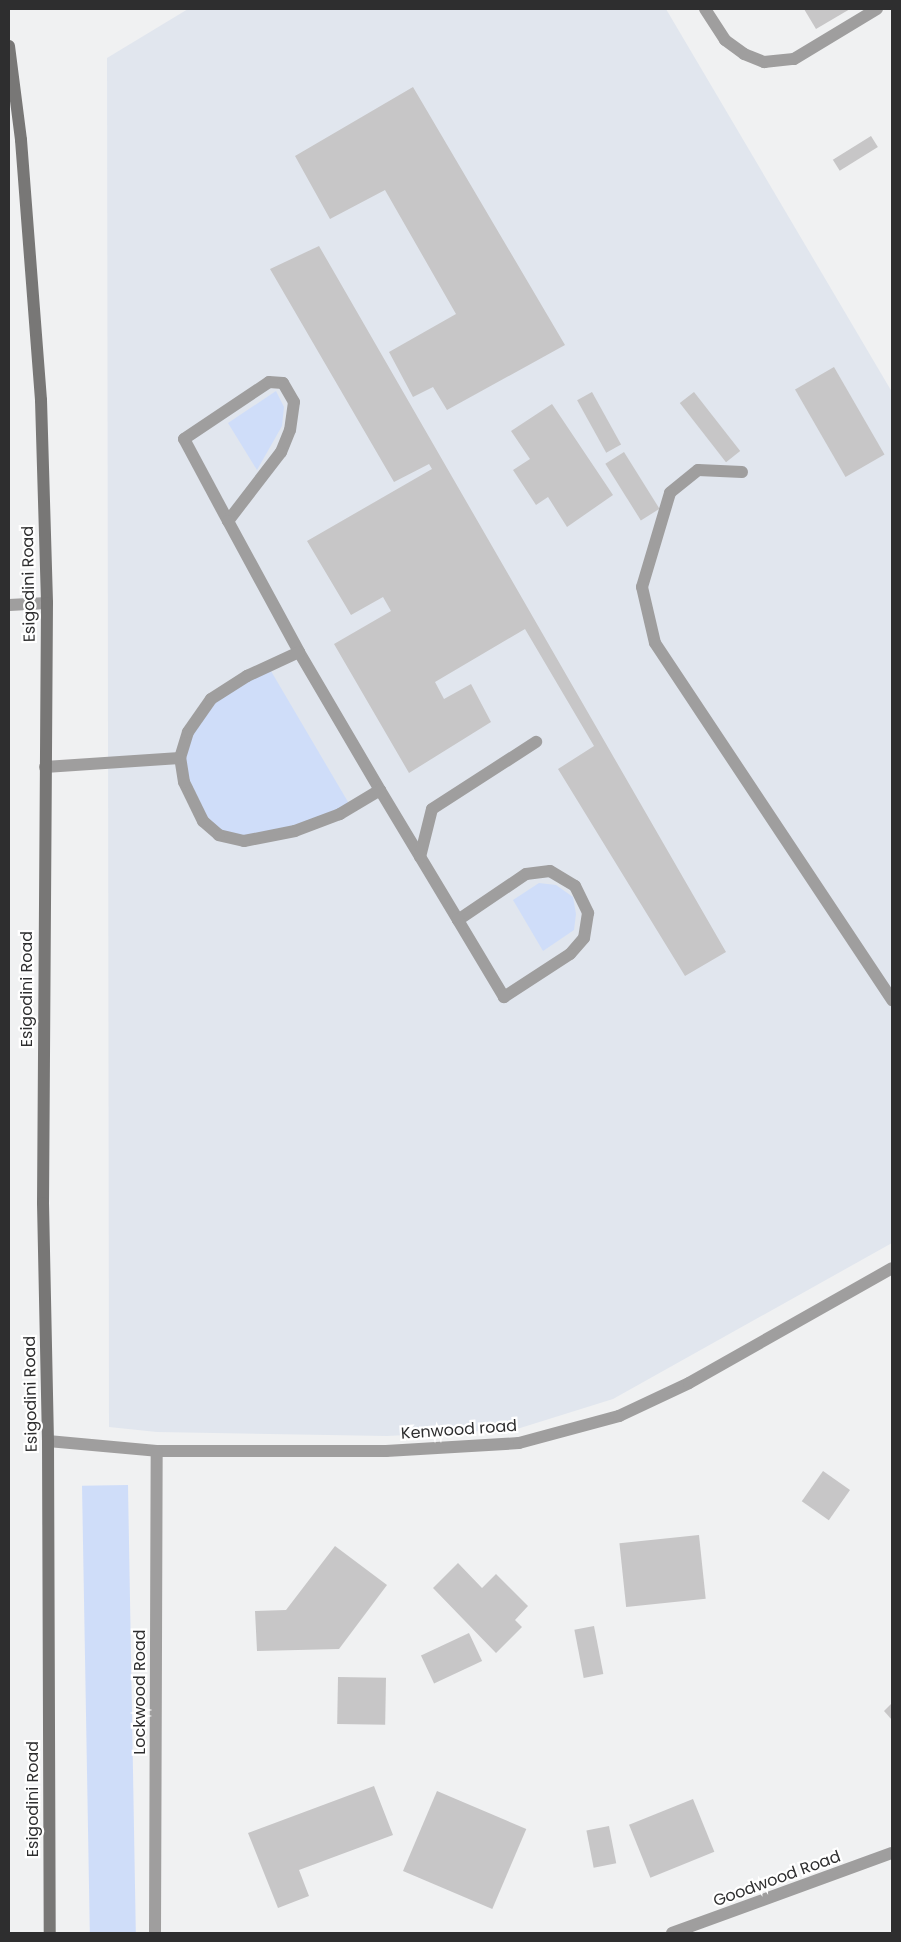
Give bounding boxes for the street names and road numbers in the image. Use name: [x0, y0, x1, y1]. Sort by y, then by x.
street label: Esigodini Road: [18, 526, 40, 642]
street label: Esigodini Road: [17, 931, 37, 1047]
street label: Esigodini Road: [20, 1336, 42, 1452]
street label: Kenwood road: [400, 1416, 518, 1444]
street label: Lockwood Road: [130, 1629, 150, 1755]
street label: Esigodini Road: [23, 1741, 43, 1857]
street label: Goodwood Road: [711, 1847, 843, 1911]

